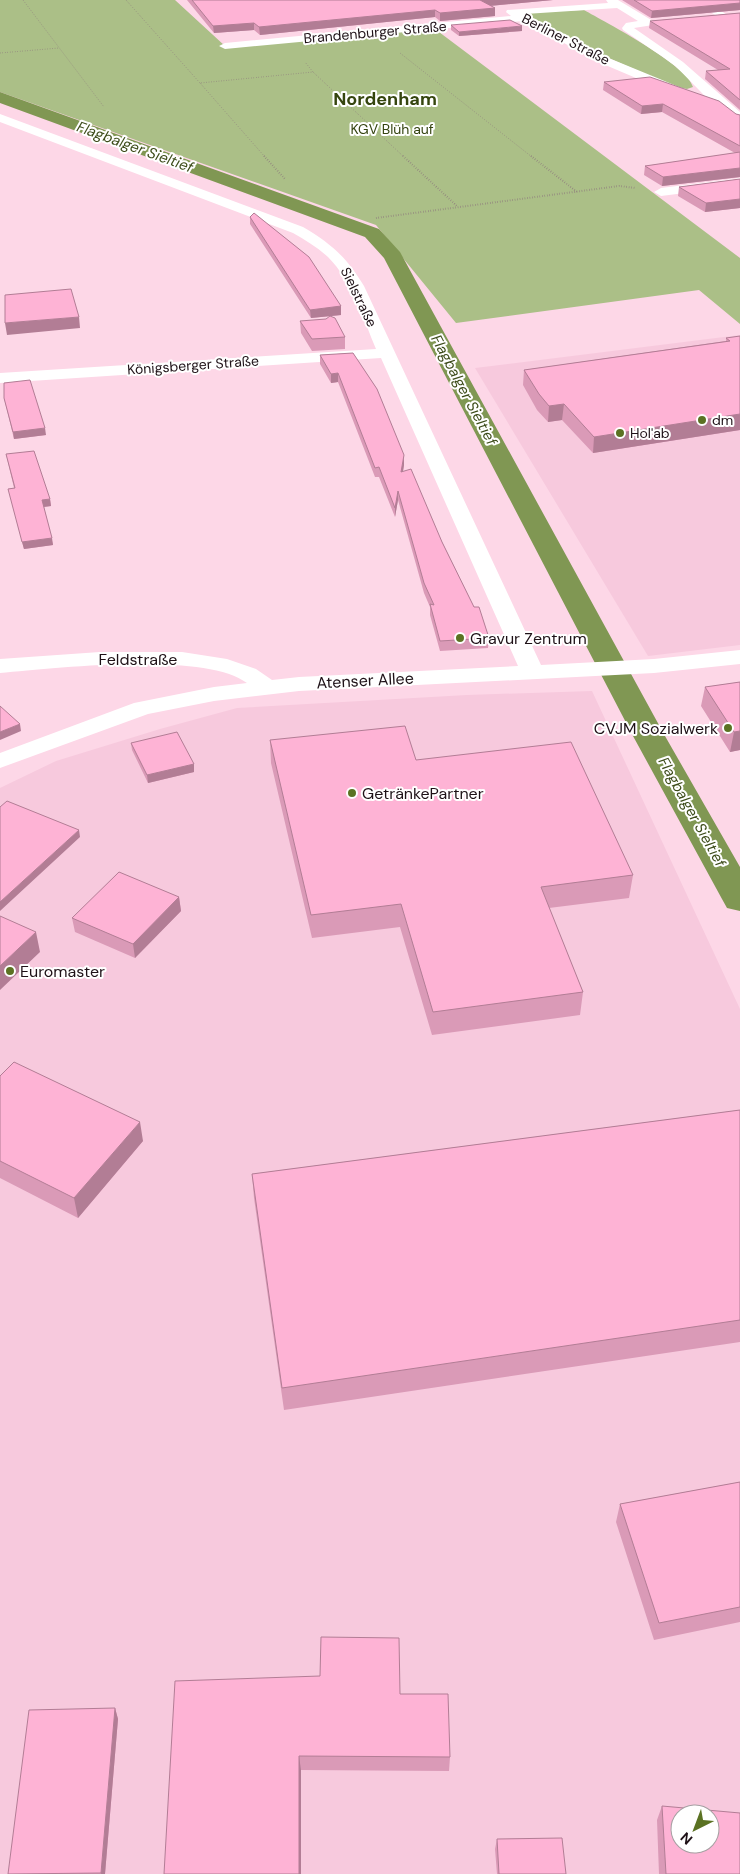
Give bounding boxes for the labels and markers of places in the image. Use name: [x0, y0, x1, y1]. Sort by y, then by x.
place label: dm: [712, 411, 733, 429]
marker: dm: [696, 414, 708, 426]
place label: Hol'ab: [630, 424, 670, 442]
marker: Hol'ab: [614, 427, 626, 439]
place label: Gravur Zentrum: [470, 628, 587, 649]
marker: Gravur Zentrum: [454, 632, 466, 644]
place label: CVJM Sozialwerk: [594, 718, 718, 739]
marker: CVJM Sozialwerk: [722, 722, 734, 734]
place label: GetränkePartner: [362, 783, 484, 804]
marker: GetränkePartner: [346, 787, 358, 799]
place label: Euromaster: [20, 961, 105, 982]
marker: Euromaster: [4, 965, 16, 977]

